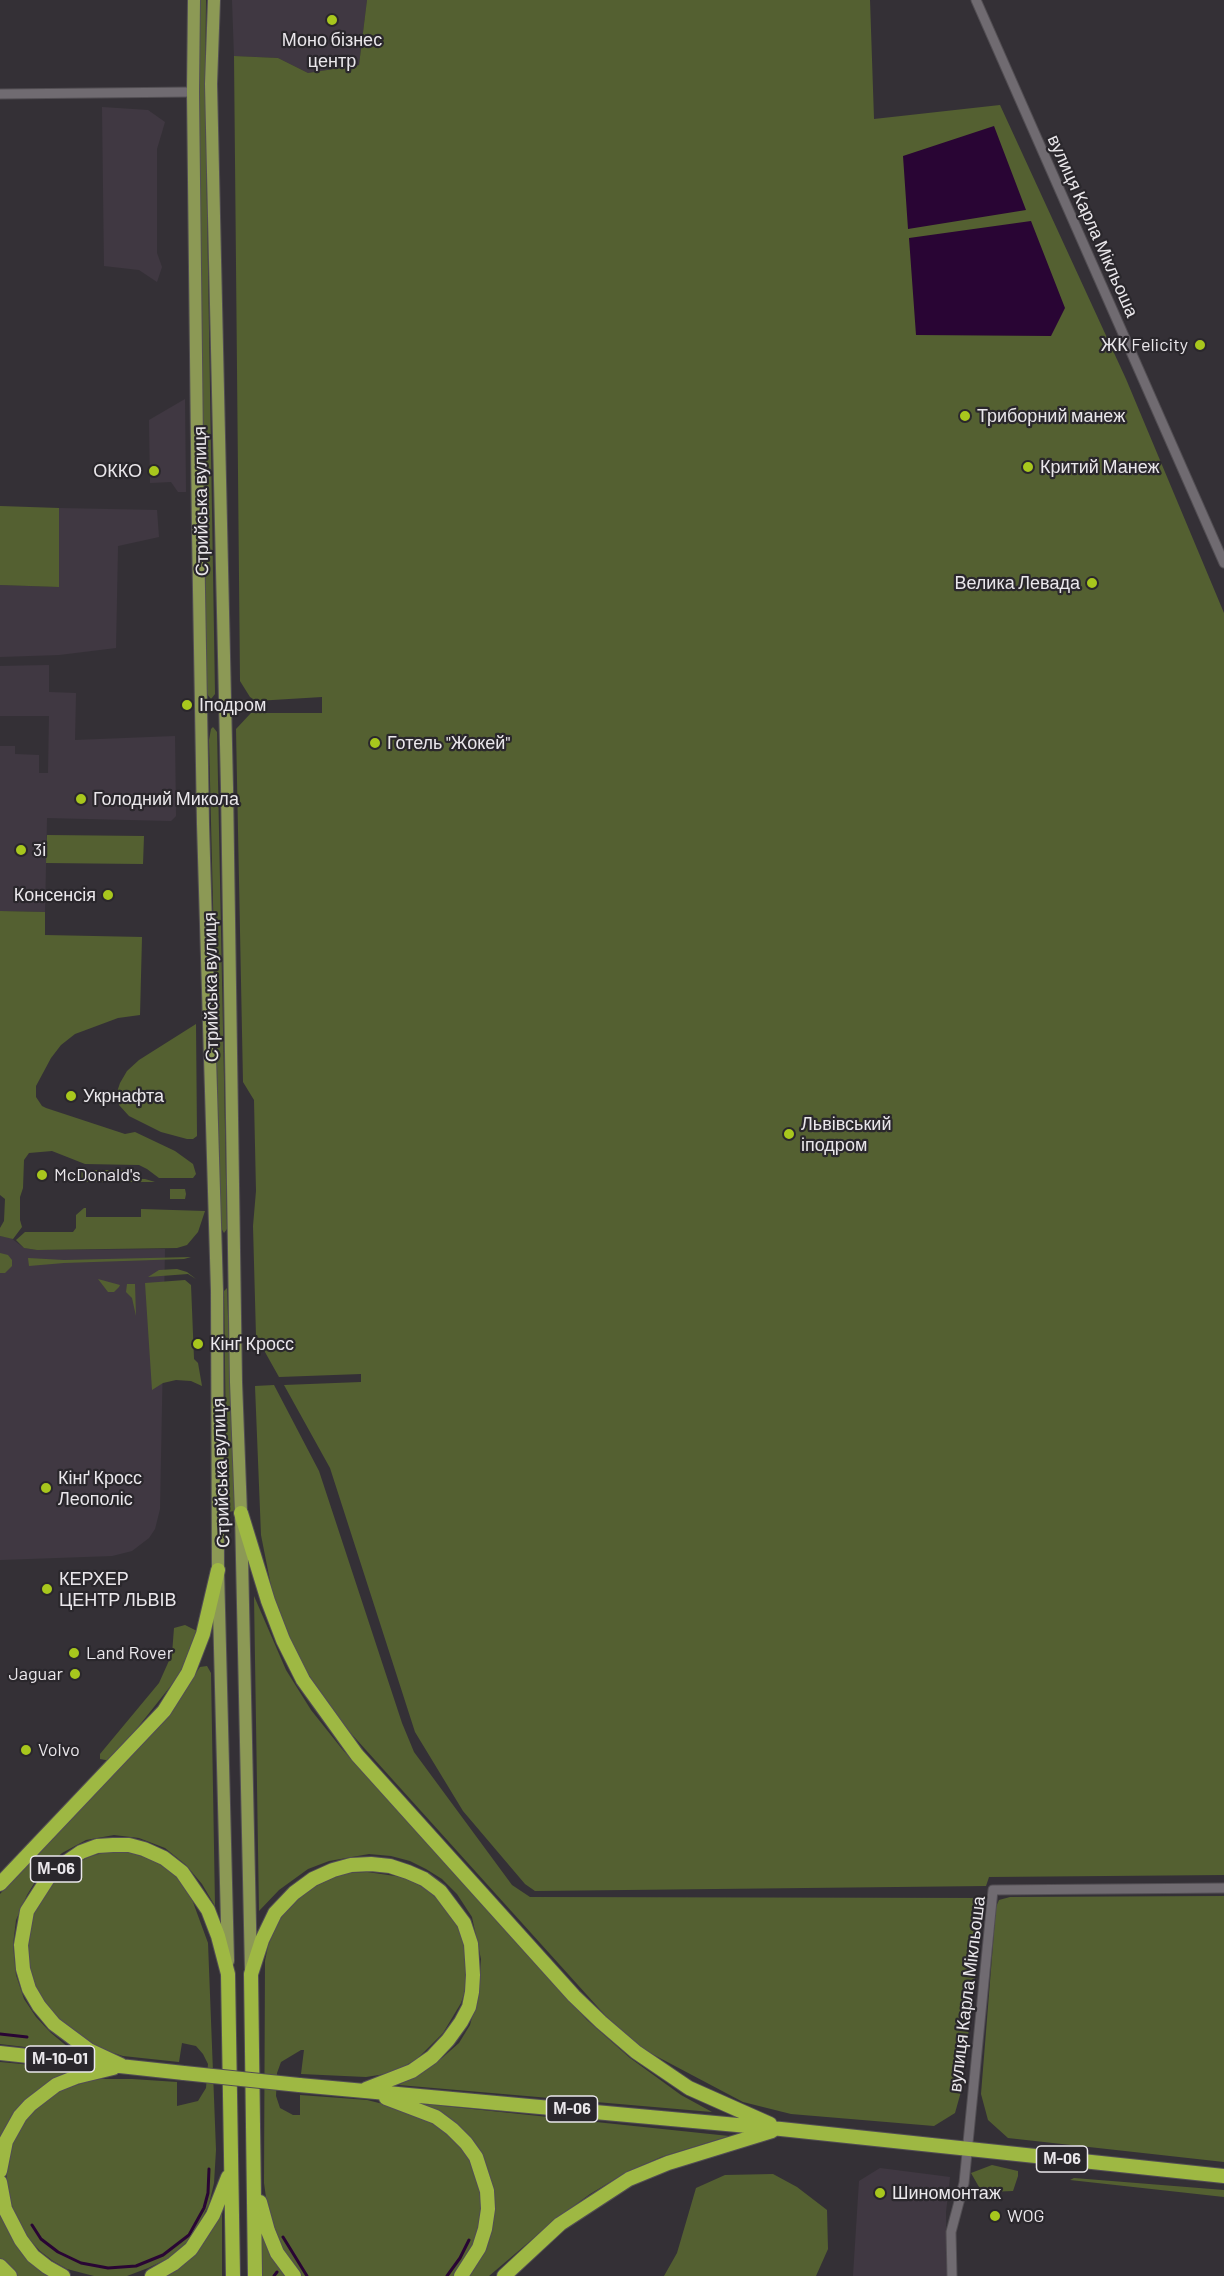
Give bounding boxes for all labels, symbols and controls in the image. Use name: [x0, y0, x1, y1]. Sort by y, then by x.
marker: Моно бізнес центр: [325, 13, 339, 27]
place label: Моно бізнес центр: [282, 29, 382, 72]
street label: вулиця Карла Мікльоша: [1043, 131, 1143, 321]
place label: ЖК Felicity: [1101, 334, 1188, 356]
marker: ЖК Felicity: [1193, 338, 1207, 352]
place label: Триборний манеж: [977, 405, 1125, 427]
marker: Триборний манеж: [958, 409, 972, 423]
street label: Стрийська вулиця: [189, 426, 213, 576]
place label: Критий Манеж: [1040, 456, 1160, 478]
place label: ОККО: [93, 460, 142, 482]
marker: Критий Манеж: [1021, 460, 1035, 474]
marker: ОККО: [147, 464, 161, 478]
place label: Велика Левада: [954, 572, 1080, 594]
marker: Велика Левада: [1085, 576, 1099, 590]
place label: Іподром: [199, 694, 266, 716]
marker: Іподром: [180, 698, 194, 712]
place label: Готель "Жокей": [387, 732, 510, 754]
marker: Готель "Жокей": [368, 736, 382, 750]
place label: Голодний Микола: [93, 788, 239, 810]
marker: Голодний Микола: [74, 792, 88, 806]
place label: 3і: [33, 839, 46, 861]
marker: 3і: [14, 843, 28, 857]
place label: Консенсія: [14, 884, 96, 906]
marker: Консенсія: [101, 888, 115, 902]
street label: Стрийська вулиця: [199, 912, 223, 1062]
place label: Укрнафта: [83, 1085, 164, 1107]
marker: Укрнафта: [64, 1089, 78, 1103]
place label: Львівський іподром: [801, 1113, 891, 1156]
marker: Львівський іподром: [782, 1127, 796, 1141]
place label: McDonald's: [54, 1164, 141, 1186]
marker: McDonald's: [35, 1168, 49, 1182]
place label: Кінґ Кросс: [210, 1333, 294, 1355]
marker: Кінґ Кросс: [191, 1337, 205, 1351]
street label: Стрийська вулиця: [208, 1398, 234, 1548]
place label: Кінґ Кросс Леополіс: [58, 1467, 142, 1510]
marker: Кінґ Кросс Леополіс: [39, 1481, 53, 1495]
place label: КЕРХЕР ЦЕНТР ЛЬВІВ: [59, 1568, 177, 1610]
marker: КЕРХЕР ЦЕНТР ЛЬВІВ: [40, 1582, 54, 1596]
place label: Land Rover: [86, 1642, 173, 1664]
marker: Land Rover: [67, 1646, 81, 1660]
place label: Jaguar: [8, 1663, 63, 1685]
marker: Jaguar: [68, 1667, 82, 1681]
place label: Volvo: [38, 1739, 80, 1761]
marker: Volvo: [19, 1743, 33, 1757]
road number: М-06: [31, 1856, 82, 1882]
street label: вулиця Карла Мікльоша: [944, 1895, 990, 2093]
road number: М-10-01: [26, 2046, 94, 2072]
road number: М-06: [546, 2096, 598, 2122]
road number: М-06: [1036, 2146, 1088, 2172]
place label: Шиномонтаж: [892, 2182, 1001, 2204]
marker: Шиномонтаж: [873, 2186, 887, 2200]
place label: WOG: [1007, 2205, 1045, 2227]
marker: WOG: [988, 2209, 1002, 2223]

